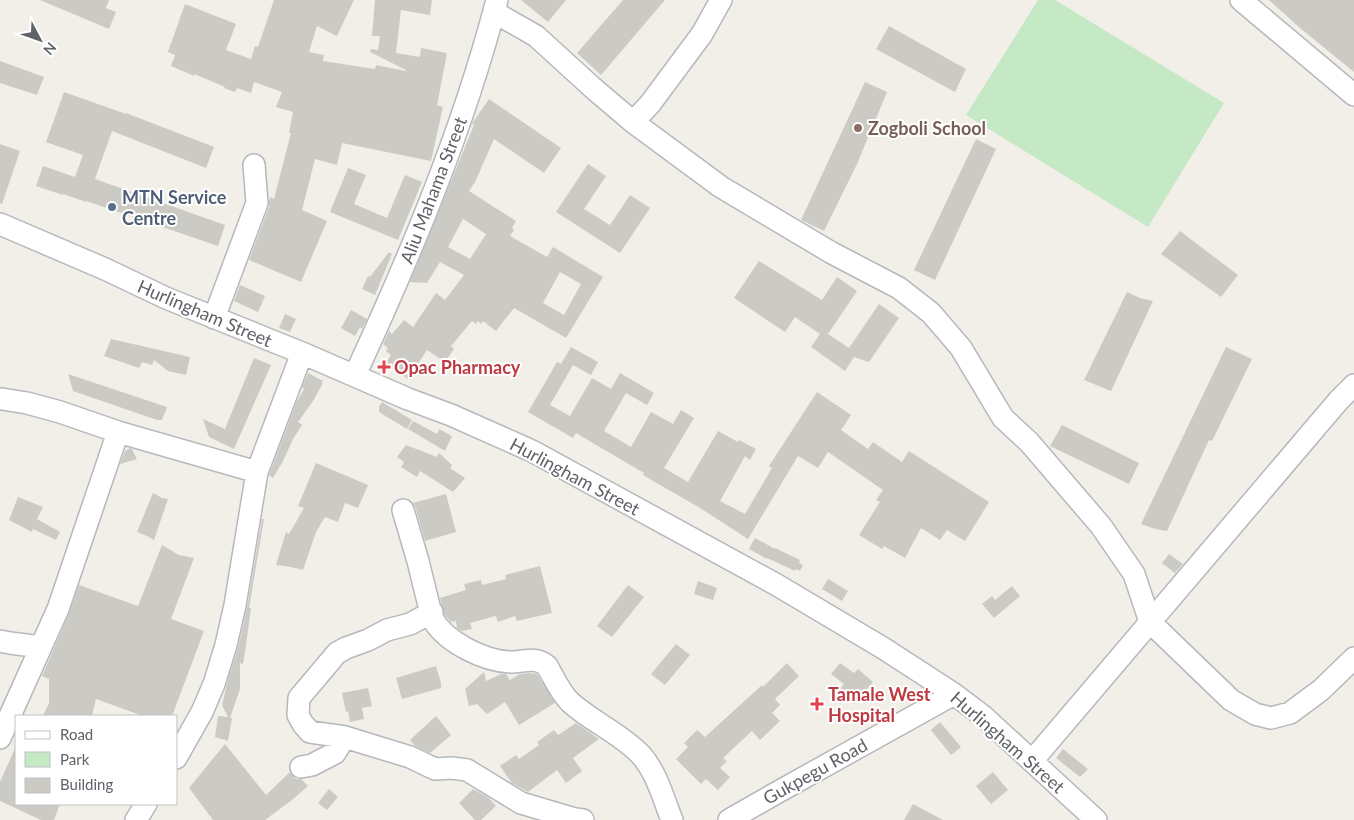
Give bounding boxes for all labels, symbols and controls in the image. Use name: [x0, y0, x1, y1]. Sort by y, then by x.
north arrow: [15, 15, 65, 65]
text: N: [40, 39, 60, 59]
street label: Aliu Mahama Street: [395, 113, 471, 267]
place label: Zogboli School: [868, 117, 986, 139]
marker: Zogboli School: [852, 122, 864, 134]
place label: MTN Service Centre: [122, 186, 227, 229]
marker: MTN Service Centre: [106, 201, 118, 213]
street label: Hurlingham Street: [134, 275, 276, 351]
place label: Opac Pharmacy: [394, 356, 521, 378]
marker: Opac Pharmacy: [378, 361, 390, 373]
street label: Hurlingham Street: [506, 432, 644, 520]
place label: Tamale West Hospital: [828, 683, 931, 726]
street label: Hurlingham Street: [946, 686, 1070, 798]
marker: Tamale West Hospital: [810, 697, 824, 711]
legend: [15, 715, 178, 805]
text: Road: [60, 725, 93, 743]
street label: Gukpegu Road: [759, 733, 871, 809]
text: Park: [60, 750, 90, 768]
text: Building: [60, 775, 113, 793]

